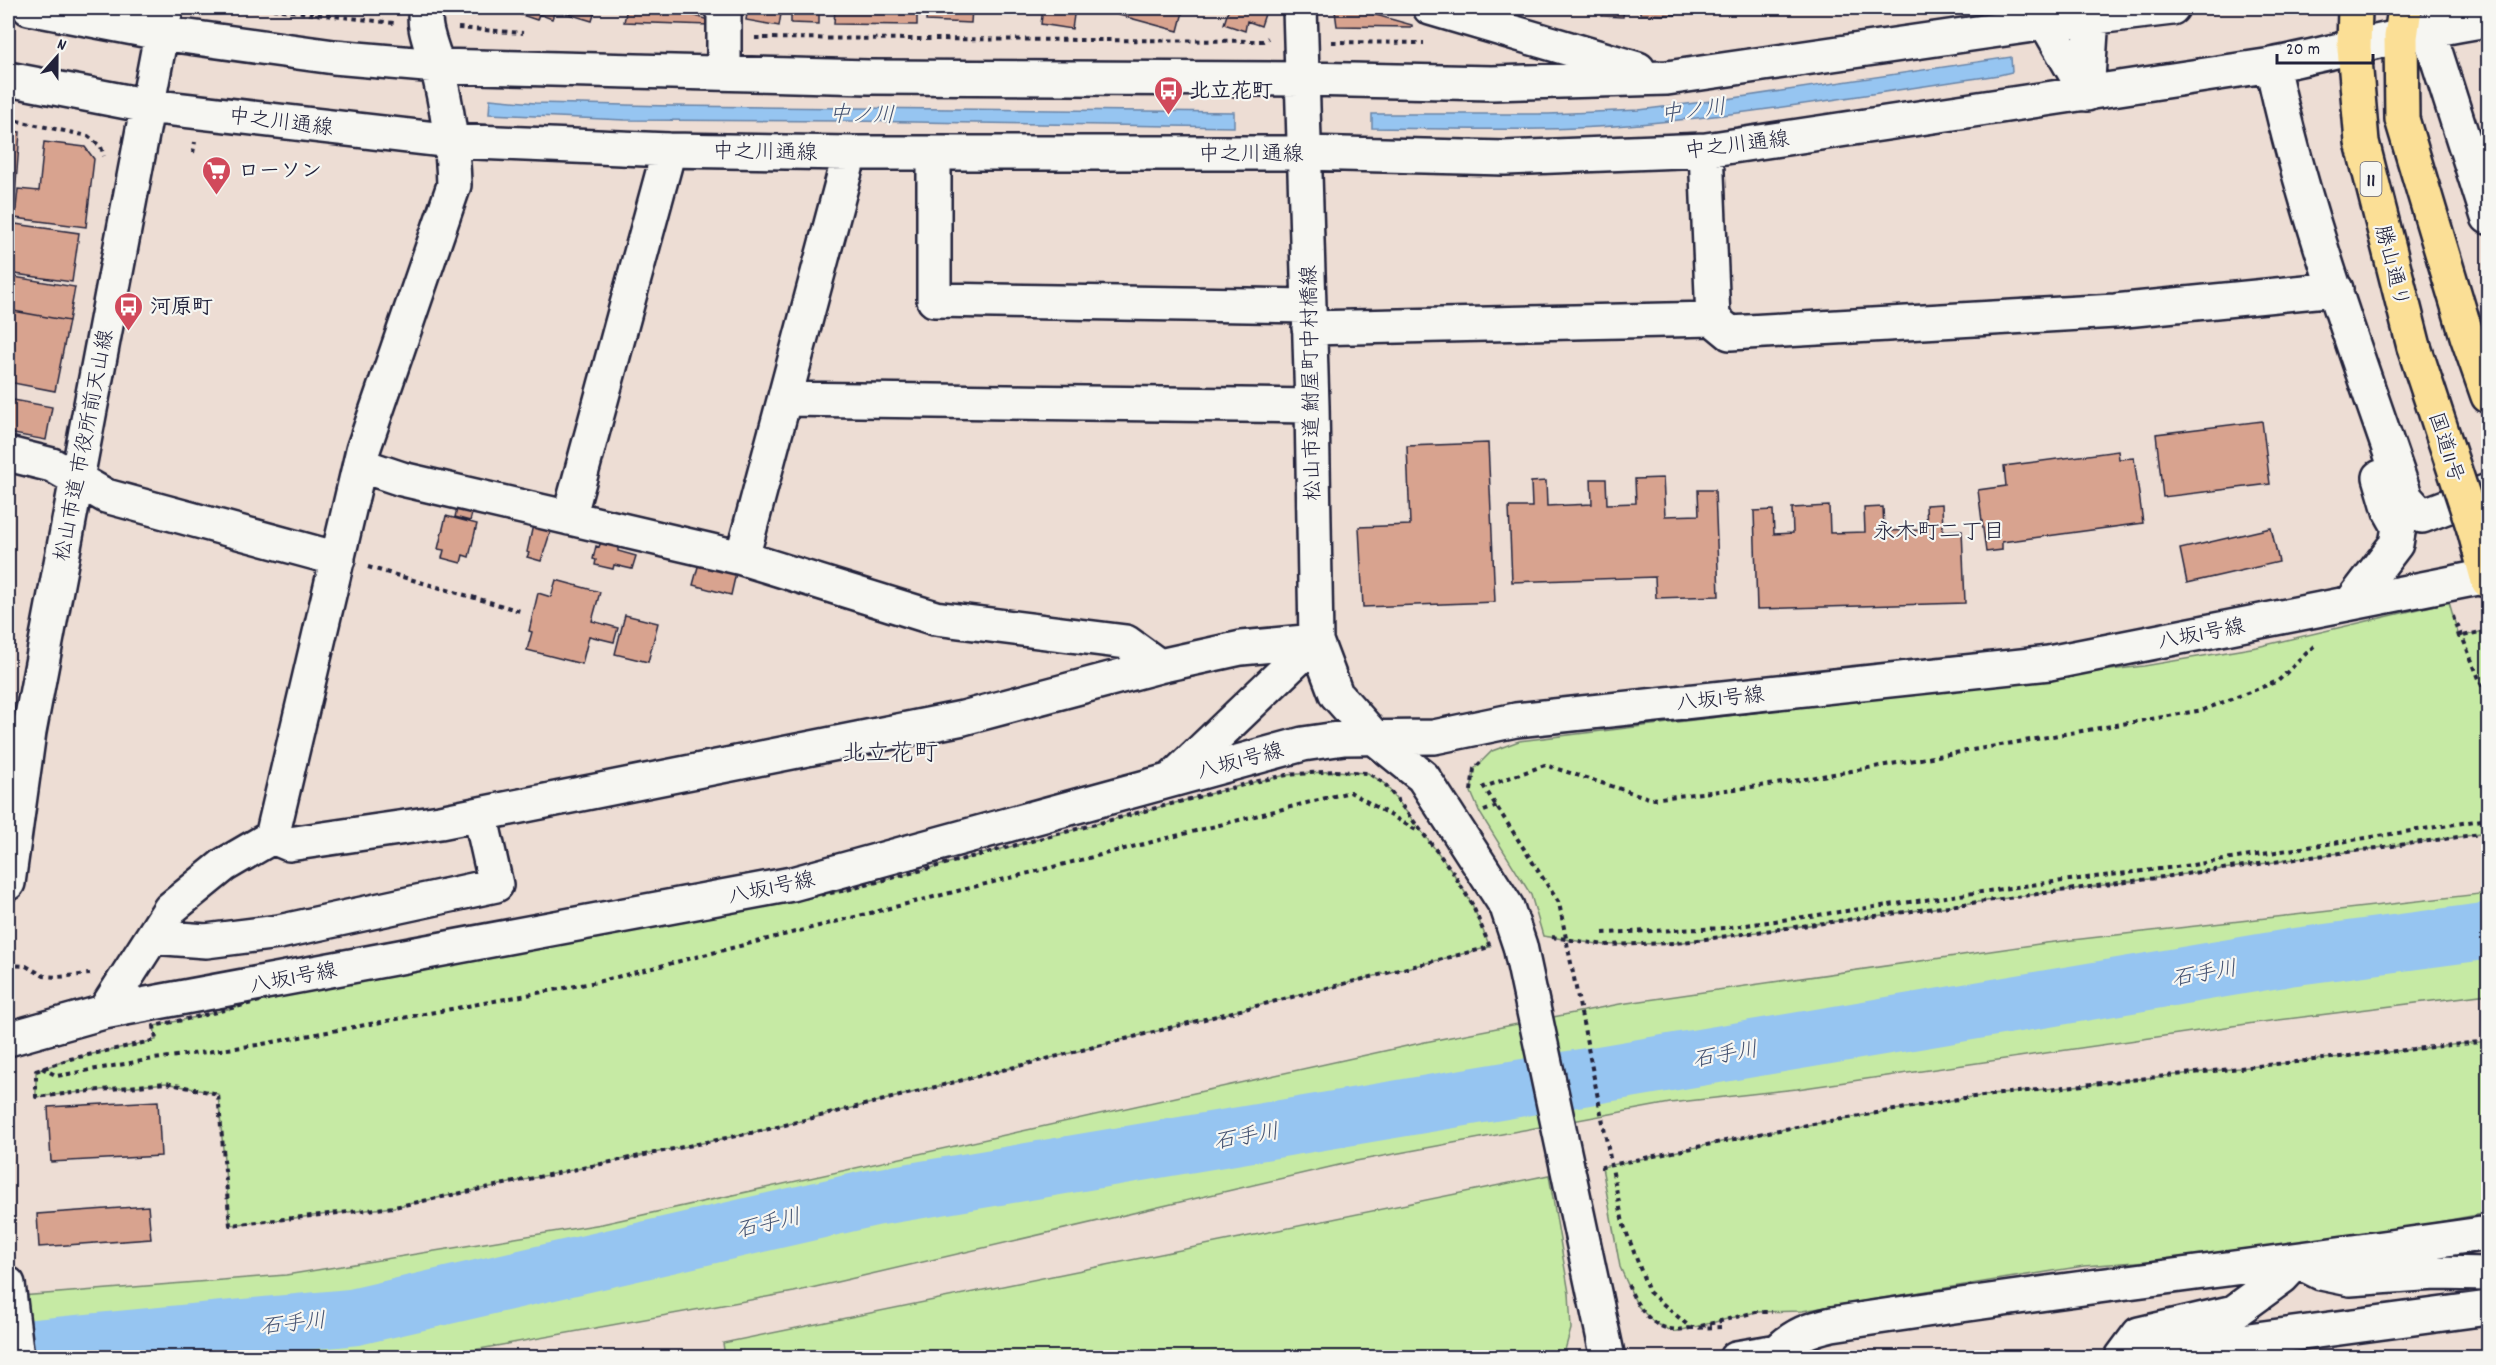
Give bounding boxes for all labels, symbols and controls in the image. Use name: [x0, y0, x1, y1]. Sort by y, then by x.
north arrow: [27, 27, 87, 87]
scale bar: [2277, 27, 2373, 65]
text: N: [54, 33, 69, 58]
text: 20 m: [2286, 38, 2320, 63]
bus stop icon: 北立花町: [1152, 74, 1184, 116]
place label: 北立花町: [1189, 78, 1273, 108]
water label: 中ノ川: [1659, 93, 1728, 132]
water label: 中ノ川: [829, 100, 895, 133]
street label: 中之川通線: [227, 103, 335, 145]
street label: 中之川通線: [1683, 126, 1791, 168]
street label: 中之川通線: [712, 138, 818, 170]
street label: 中之川通線: [1199, 141, 1304, 171]
supermarket icon: ローソン: [201, 154, 233, 196]
place label: ローソン: [238, 158, 322, 188]
road number: 11: [2360, 162, 2382, 196]
street label: 勝山通り: [2365, 222, 2415, 311]
street label: 松山市道 鮒屋町中村橋線: [1296, 265, 1330, 501]
bus stop icon: 河原町: [113, 290, 145, 332]
place label: 河原町: [150, 294, 213, 324]
street label: 松山市道 市役所前天山線: [49, 327, 123, 564]
street label: 国道11号: [2419, 409, 2470, 487]
district label: 永木町二丁目: [1873, 518, 2005, 549]
street label: 八坂1号線: [2155, 613, 2248, 659]
street label: 八坂1号線: [1675, 681, 1766, 721]
street label: 八坂1号線: [1194, 737, 1287, 789]
district label: 北立花町: [842, 738, 938, 772]
street label: 八坂1号線: [725, 866, 818, 914]
water label: 石手川: [2169, 954, 2240, 996]
street label: 八坂1号線: [247, 957, 340, 1003]
water label: 石手川: [1690, 1035, 1761, 1077]
water label: 石手川: [1211, 1117, 1282, 1159]
water label: 石手川: [733, 1203, 804, 1248]
water label: 石手川: [259, 1307, 328, 1344]

